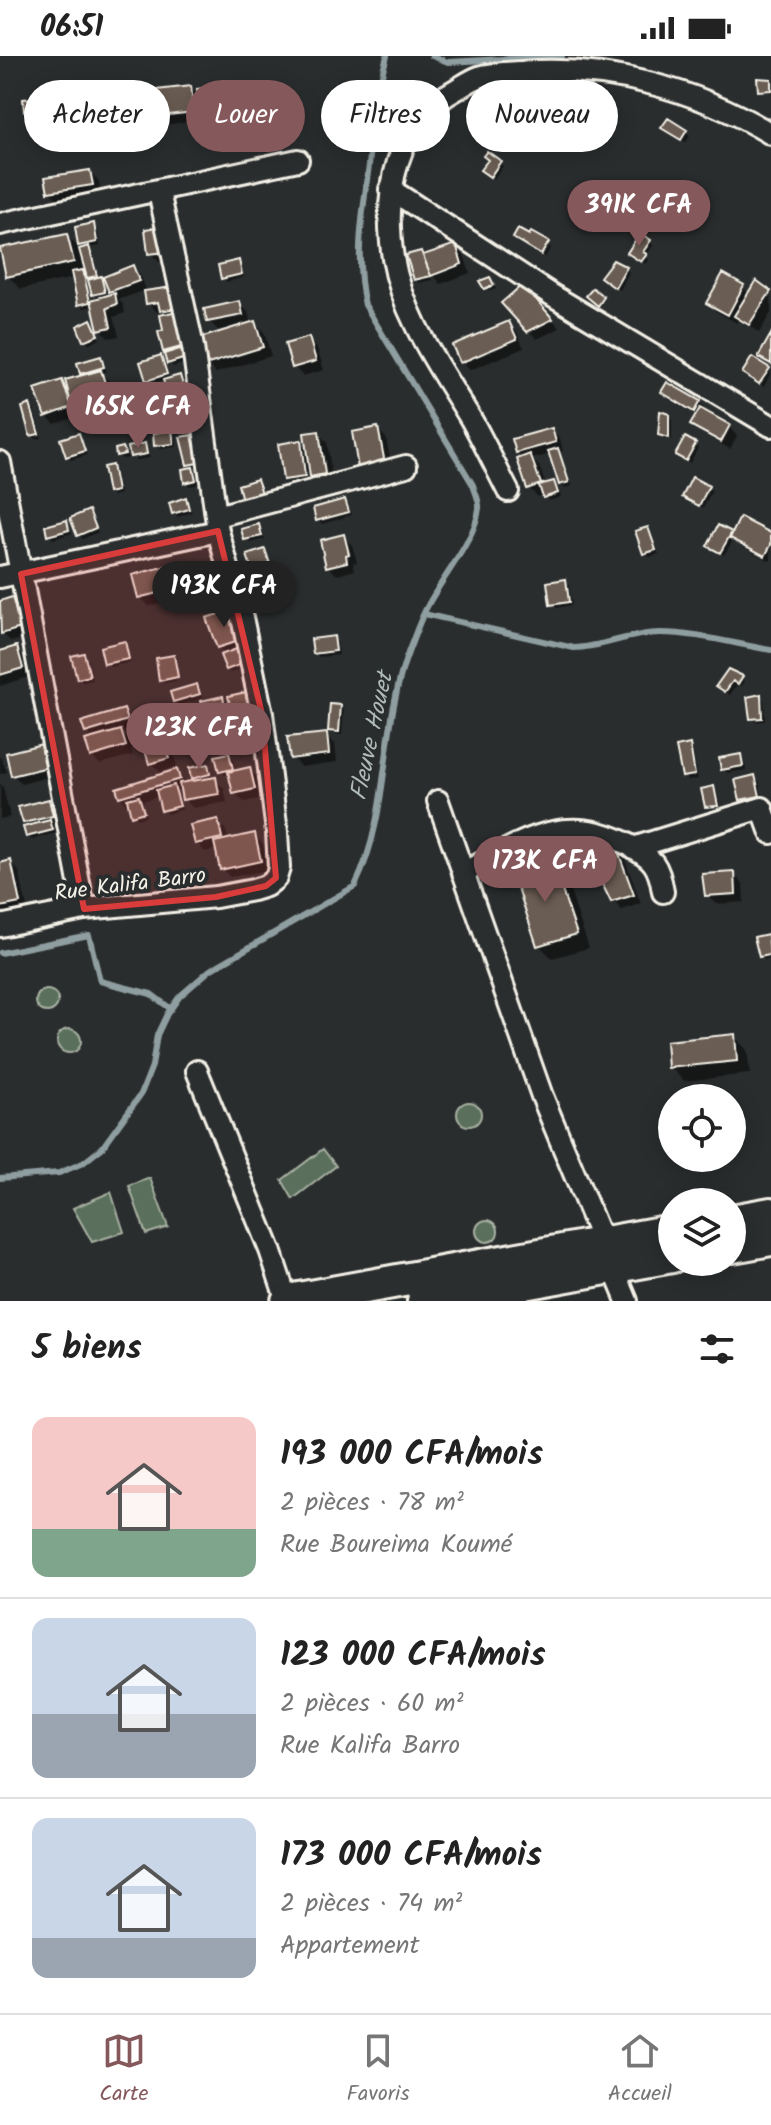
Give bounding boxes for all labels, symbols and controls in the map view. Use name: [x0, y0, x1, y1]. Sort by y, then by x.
text: 06:51: [40, 4, 103, 52]
chip: Acheter: [24, 80, 170, 152]
chip: Louer: [186, 80, 305, 152]
chip: Filtres: [321, 80, 450, 152]
chip: Nouveau: [466, 80, 618, 152]
pin: 391K CFA: [556, 180, 722, 248]
text: 391K CFA: [585, 185, 693, 227]
pin: 165K CFA: [55, 382, 221, 450]
text: 165K CFA: [84, 387, 192, 429]
pin: 193K CFA: [141, 561, 307, 629]
text: 193K CFA: [170, 566, 278, 608]
water label: Fleuve Houet: [340, 665, 406, 804]
pin: 123K CFA: [116, 703, 282, 771]
text: 123K CFA: [144, 708, 254, 750]
pin: 173K CFA: [462, 836, 628, 904]
text: 173K CFA: [492, 841, 598, 883]
street label: Rue Kalifa Barro: [53, 859, 208, 912]
map controls: [658, 1084, 746, 1276]
button: locate: [658, 1084, 746, 1172]
button: layers: [658, 1188, 746, 1276]
text: 5 biens: [32, 1322, 142, 1376]
icon: filters: [695, 1327, 739, 1371]
text: 193 000 CFA/mois: [280, 1428, 543, 1482]
icon: home: [96, 1449, 192, 1545]
text: 2 pièces · 78 m²: [280, 1482, 464, 1524]
text: Rue Boureima Koumé: [280, 1524, 512, 1566]
text: 123 000 CFA/mois: [280, 1629, 546, 1683]
icon: home: [96, 1650, 192, 1746]
text: 2 pièces · 60 m²: [280, 1683, 463, 1725]
text: Rue Kalifa Barro: [280, 1725, 460, 1767]
text: 173 000 CFA/mois: [280, 1829, 542, 1883]
icon: home: [96, 1850, 192, 1946]
text: 2 pièces · 74 m²: [280, 1883, 462, 1925]
text: Appartement: [280, 1925, 420, 1967]
tab: Carte: [99, 2029, 148, 2112]
tab: Favoris: [347, 2029, 410, 2112]
tab: Accueil: [608, 2029, 672, 2112]

